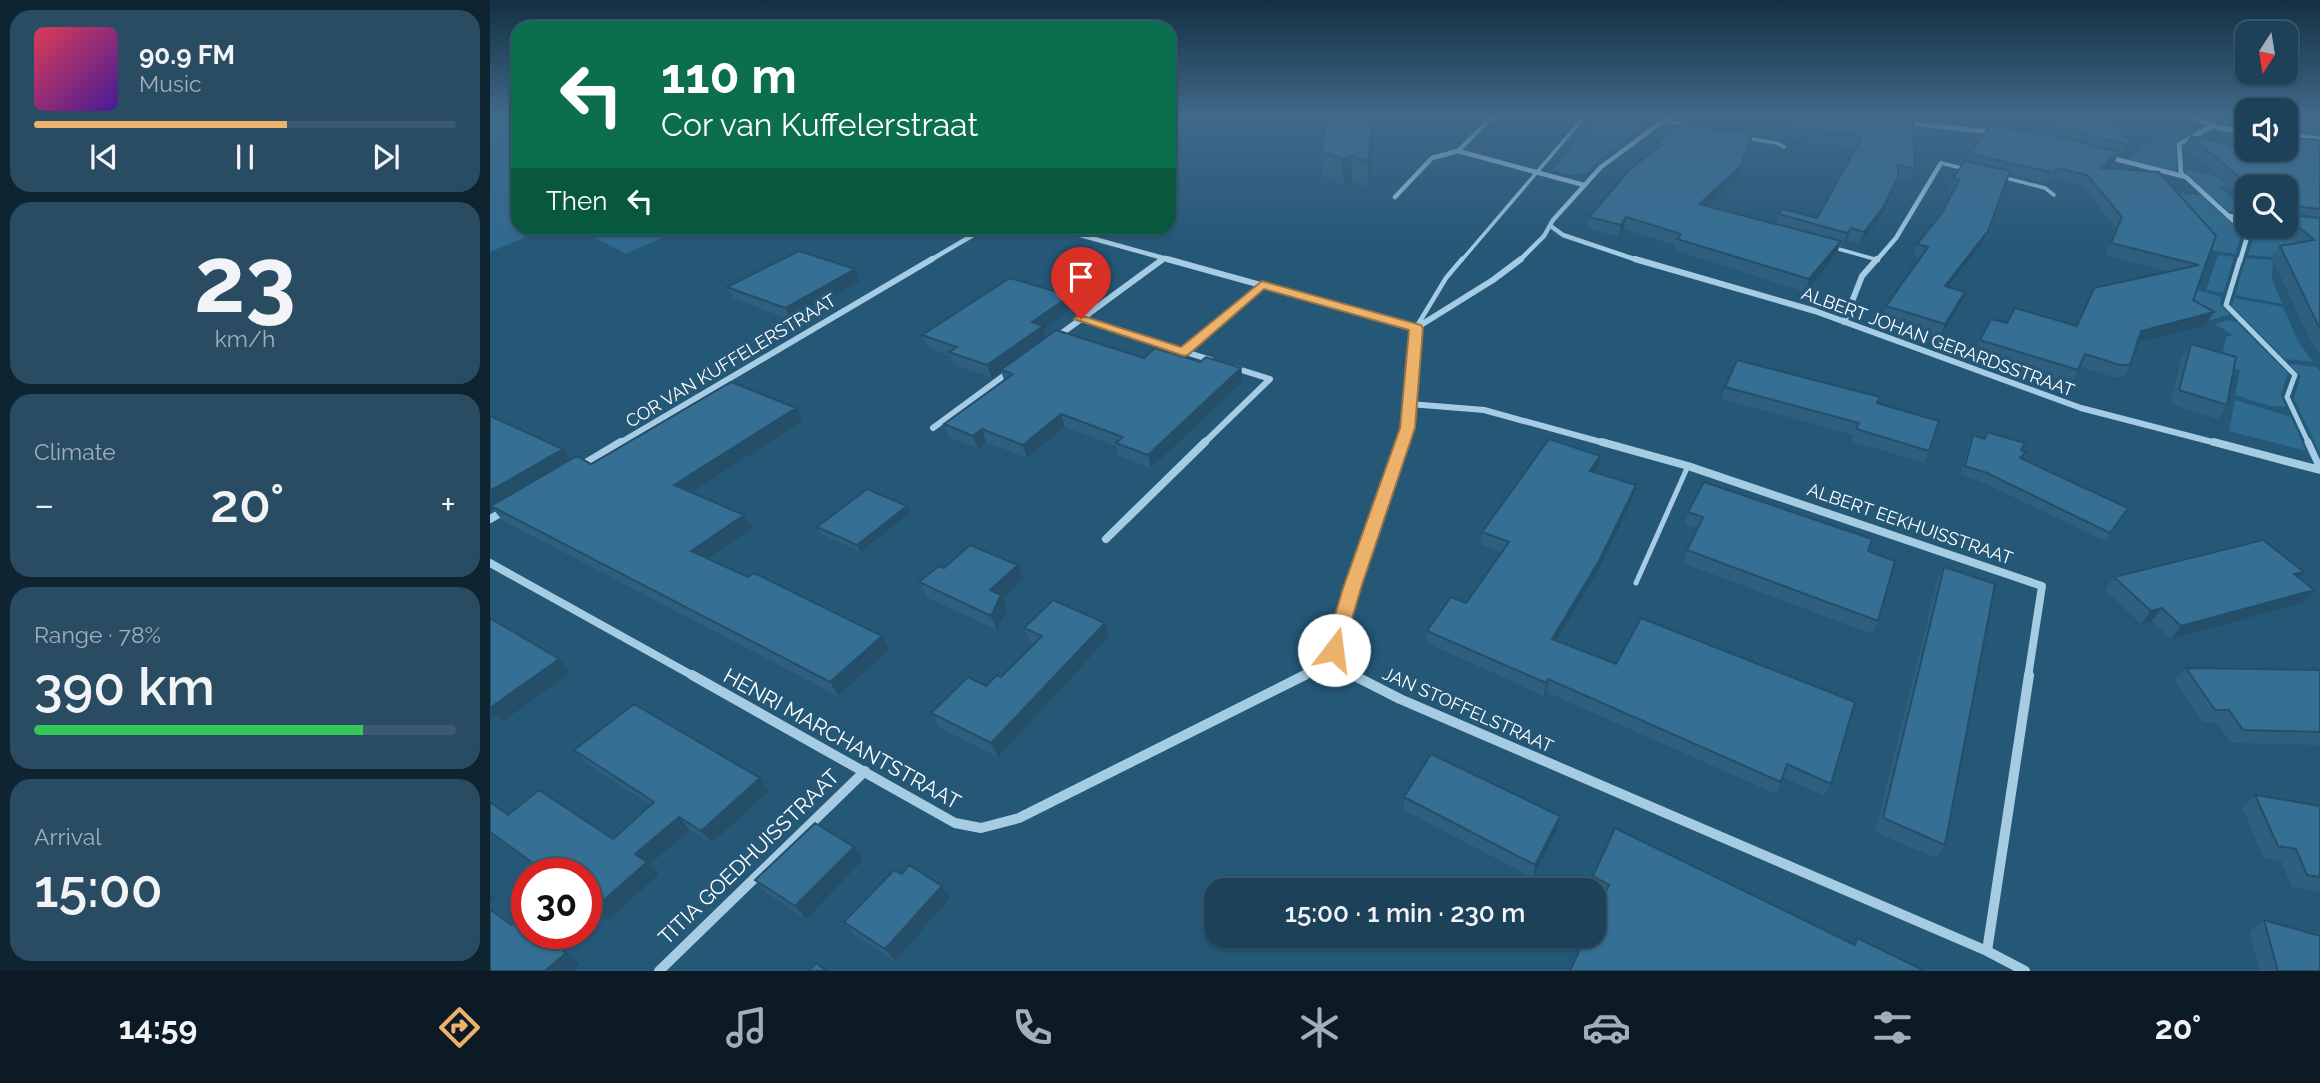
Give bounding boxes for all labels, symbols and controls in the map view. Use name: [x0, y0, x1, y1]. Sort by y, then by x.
north arrow: [2235, 21, 2298, 84]
map controls: [2235, 21, 2298, 238]
text: 90.9 FM: [139, 40, 235, 70]
text: 110 m: [661, 47, 797, 104]
icon: left: [546, 49, 637, 140]
text: Music: [139, 70, 202, 97]
button: sound: [2235, 98, 2298, 161]
text: Cor van Kuffelerstraat: [661, 106, 978, 143]
icon: previous: [85, 138, 123, 176]
icon: pause: [226, 138, 264, 176]
icon: next: [367, 138, 405, 176]
button: search: [2235, 175, 2298, 238]
icon: left: [621, 182, 659, 220]
text: Then: [546, 186, 607, 216]
text: 23: [194, 226, 296, 333]
pin: [1051, 247, 1111, 319]
icon: arrive: [1062, 258, 1100, 296]
street label: ALBERT JOHAN GERARDSSTRAAT: [1799, 282, 2077, 401]
street label: COR VAN KUFFELERSTRAAT: [622, 289, 840, 432]
text: km/h: [215, 325, 275, 352]
text: Climate: [34, 438, 116, 465]
text: 20°: [210, 473, 284, 534]
street label: ALBERT EEKHUISSTRAAT: [1805, 478, 2016, 569]
text: −: [34, 482, 54, 527]
text: +: [440, 482, 456, 527]
position arrow: [1297, 613, 1371, 687]
text: Range · 78%: [34, 621, 161, 648]
text: 390 km: [34, 656, 215, 717]
street label: JAN STOFFELSTRAAT: [1380, 662, 1557, 757]
street label: HENRI MARCHANTSTRAAT: [719, 663, 965, 814]
street label: TITIA GOEDHUISSTRAAT: [653, 764, 844, 950]
text: Arrival: [34, 823, 101, 850]
text: 15:00: [34, 858, 163, 919]
speed limit sign: 30: [511, 858, 602, 949]
text: 15:00 · 1 min · 230 m: [1285, 898, 1525, 928]
icon: directions: [435, 1003, 484, 1052]
icon: music: [722, 1003, 771, 1052]
icon: phone: [1008, 1003, 1057, 1052]
icon: climate: [1295, 1003, 1344, 1052]
icon: car: [1582, 1003, 1631, 1052]
icon: filters: [1868, 1003, 1917, 1052]
text: 14:59: [119, 1009, 197, 1046]
text: 20°: [2155, 1009, 2201, 1046]

